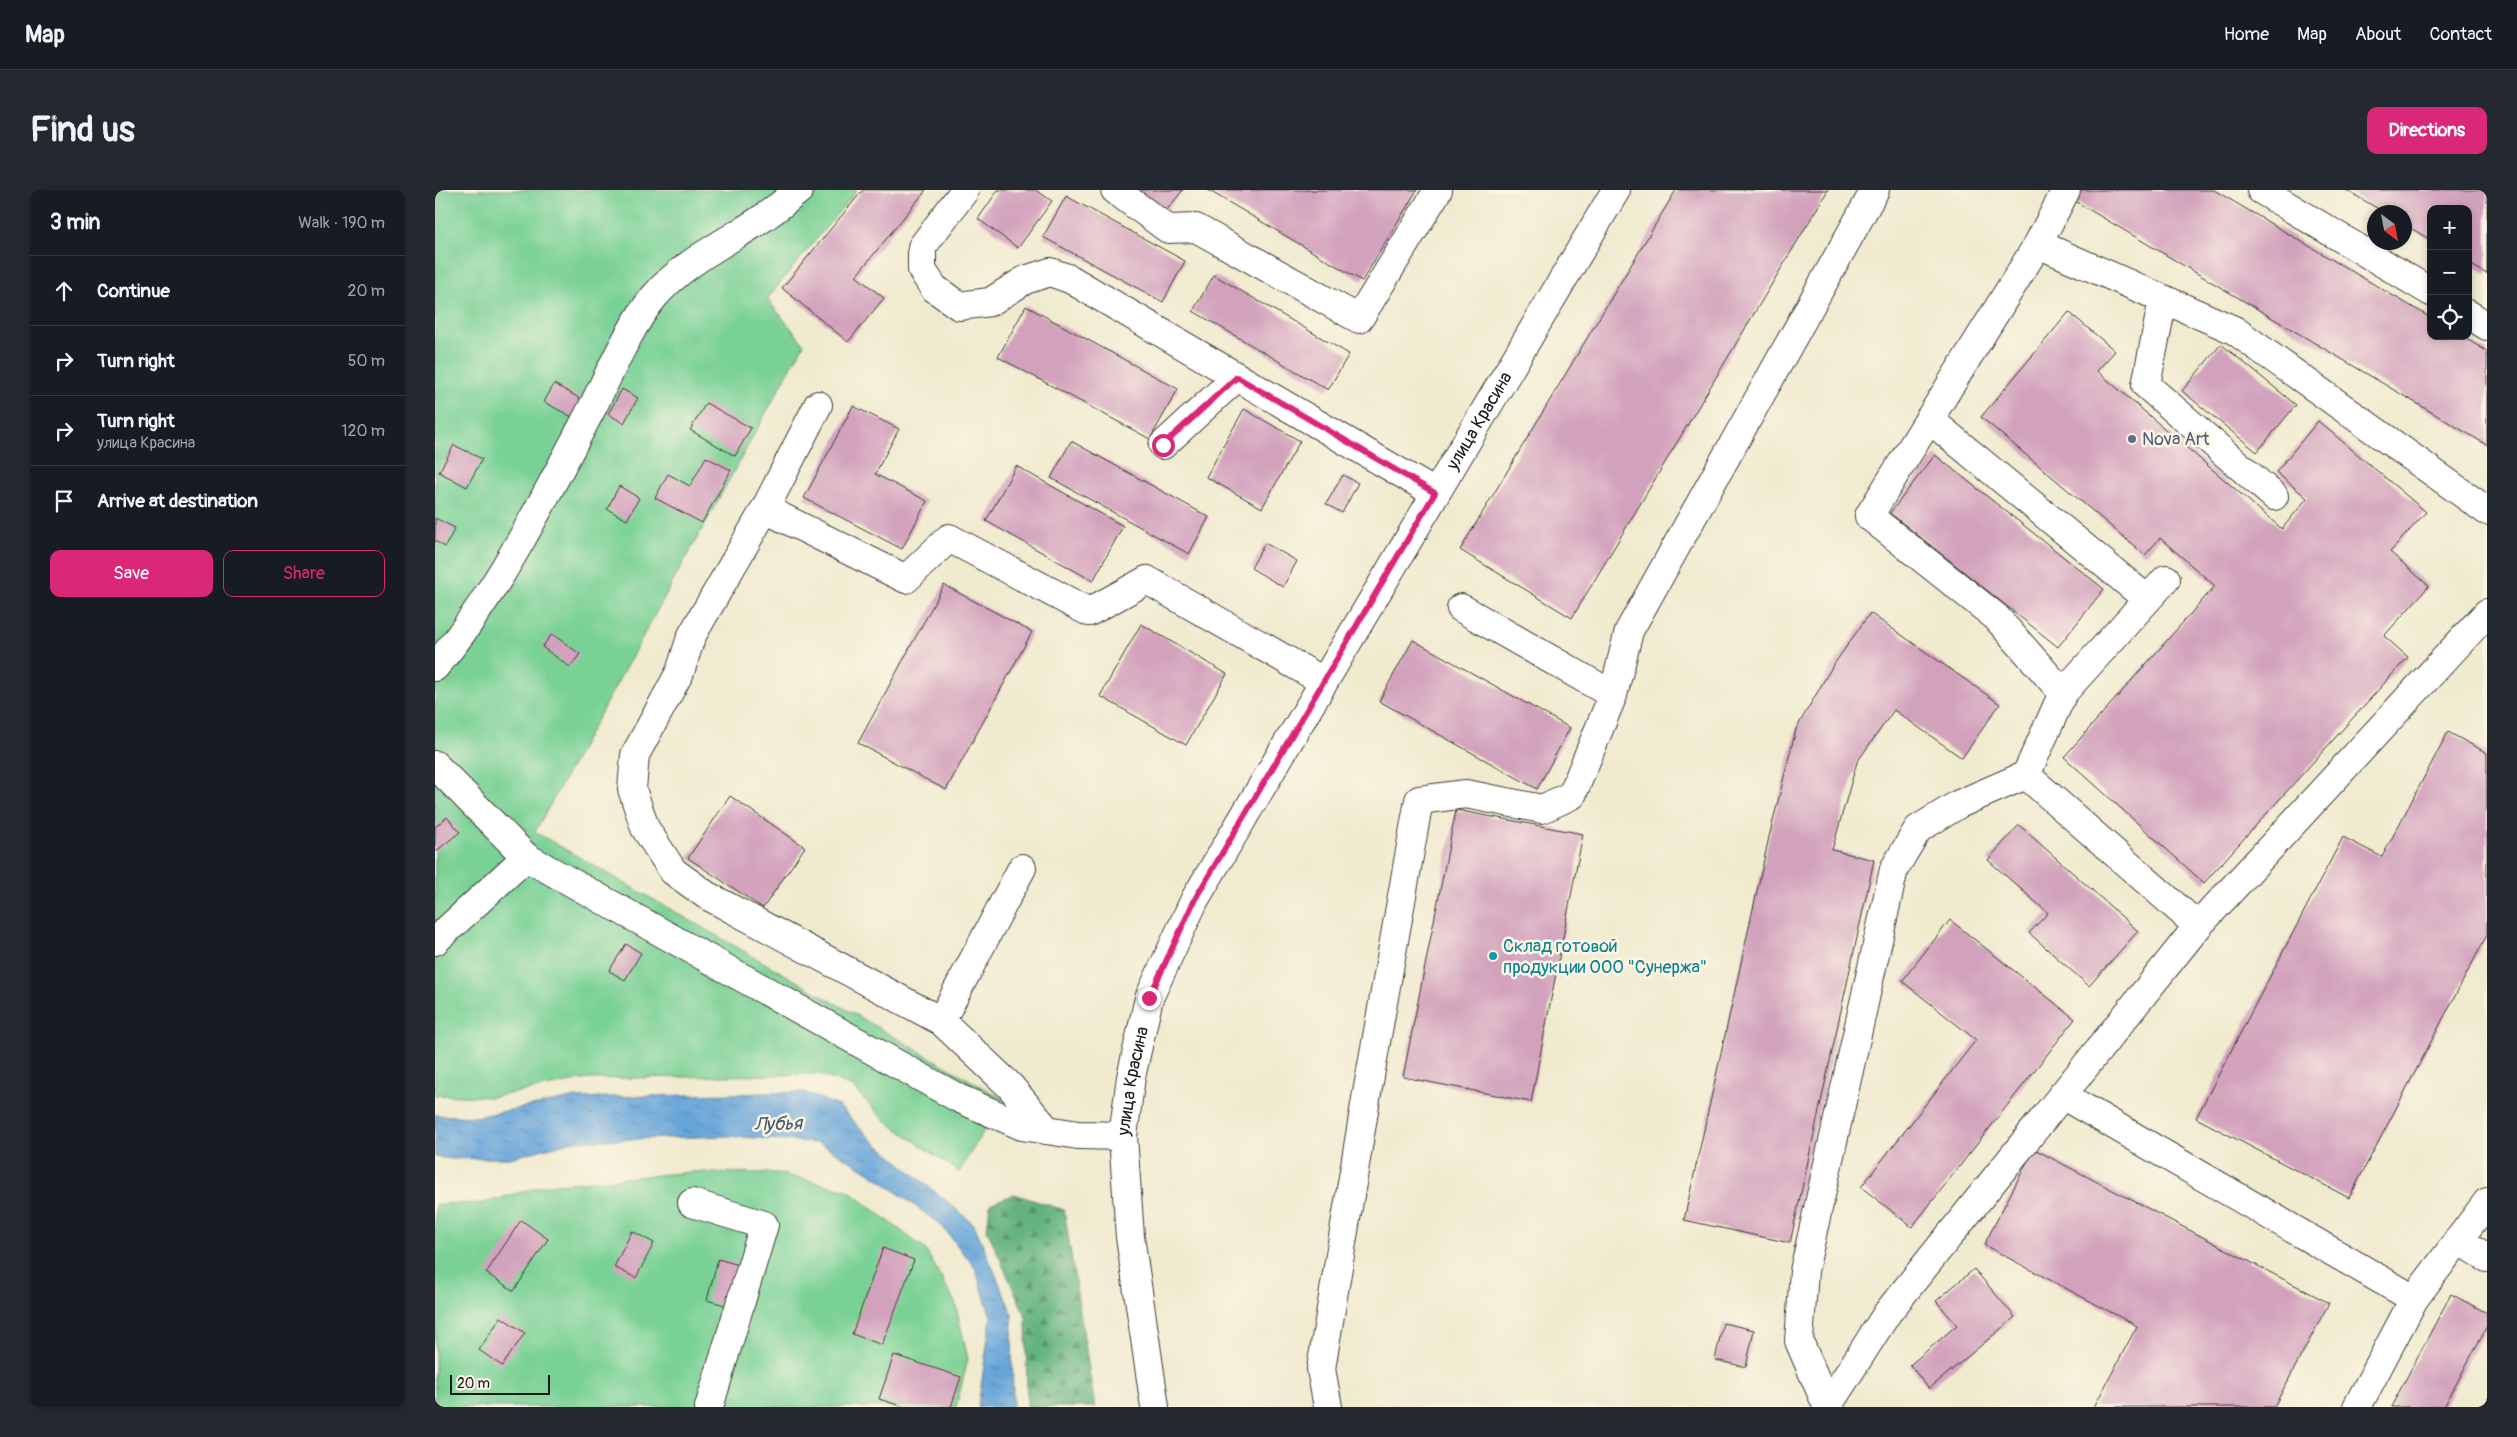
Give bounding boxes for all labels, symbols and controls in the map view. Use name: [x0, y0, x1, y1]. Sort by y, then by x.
text: Map: [25, 20, 65, 49]
text: Home: [2224, 23, 2269, 46]
text: Map: [2297, 23, 2327, 46]
text: About: [2355, 23, 2401, 46]
text: Contact: [2429, 23, 2492, 46]
button: Directions: [2367, 107, 2487, 154]
text: Find us: [30, 108, 135, 152]
north arrow: [2367, 205, 2412, 250]
map controls: [2427, 205, 2472, 340]
button: +: [2427, 205, 2472, 250]
text: 3 min: [50, 209, 100, 236]
text: Walk · 190 m: [298, 213, 385, 233]
button: −: [2427, 250, 2472, 295]
icon: ahead: [50, 277, 78, 305]
text: Continue: [97, 279, 170, 303]
text: 20 m: [347, 281, 385, 301]
button: locate: [2427, 295, 2472, 340]
icon: right: [50, 347, 78, 375]
text: Turn right: [97, 349, 175, 373]
text: 50 m: [348, 351, 385, 371]
street label: улица Красина: [1440, 367, 1517, 475]
text: Turn right: [97, 409, 175, 433]
icon: right: [50, 417, 78, 445]
text: 120 m: [341, 421, 385, 441]
place label: Nova Art: [2142, 428, 2210, 451]
text: улица Красина: [97, 433, 195, 453]
marker: Nova Art: [2126, 433, 2138, 445]
route start: [1152, 434, 1175, 457]
icon: arrive: [50, 487, 78, 515]
text: Arrive at destination: [97, 489, 258, 513]
button: Save: [50, 550, 213, 597]
button: Share: [223, 550, 385, 597]
place label: Склад готовой продукции ООО "Сунержа": [1503, 935, 1707, 979]
marker: Склад готовой продукции ООО "Сунержа": [1487, 950, 1499, 962]
route end: [1138, 987, 1161, 1010]
street label: улица Красина: [1112, 1024, 1154, 1138]
water label: Лубья: [754, 1111, 805, 1137]
scale bar: [450, 1372, 550, 1395]
text: 20 m: [457, 1375, 490, 1392]

